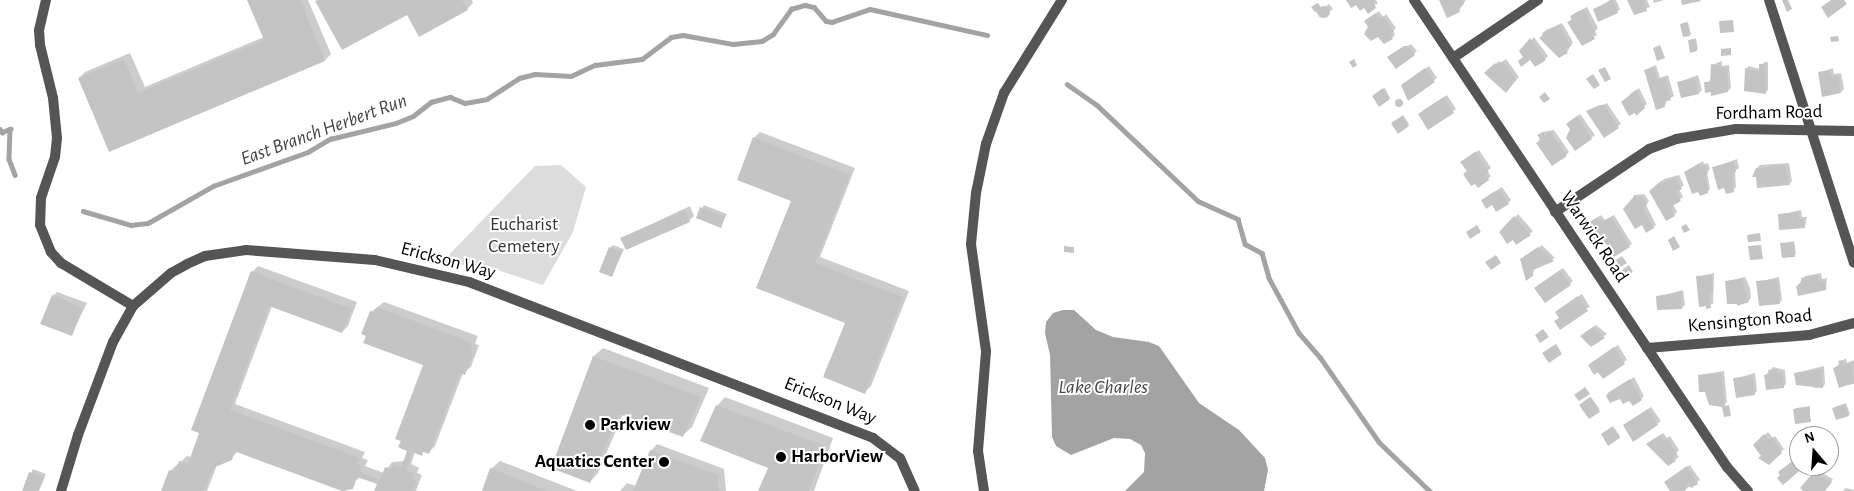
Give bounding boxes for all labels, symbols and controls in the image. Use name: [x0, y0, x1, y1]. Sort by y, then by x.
water label: East Branch Herbert Run: [238, 89, 410, 171]
street label: Fordham Road: [1715, 101, 1823, 125]
street label: Warwick Road: [1555, 187, 1633, 287]
park label: Eucharist Cemetery: [488, 214, 560, 258]
street label: Erickson Way: [398, 237, 498, 285]
street label: Kensington Road: [1687, 304, 1813, 338]
street label: Erickson Way: [781, 372, 879, 430]
water label: Lake Charles: [1058, 375, 1148, 399]
place label: Parkview: [600, 414, 671, 436]
marker: Parkview: [584, 419, 596, 431]
north arrow: [1789, 426, 1839, 476]
text: N: [1803, 430, 1816, 446]
place label: HarborView: [791, 446, 883, 468]
place label: Aquatics Center: [535, 451, 654, 473]
marker: HarborView: [775, 451, 787, 463]
marker: Aquatics Center: [658, 456, 670, 468]

